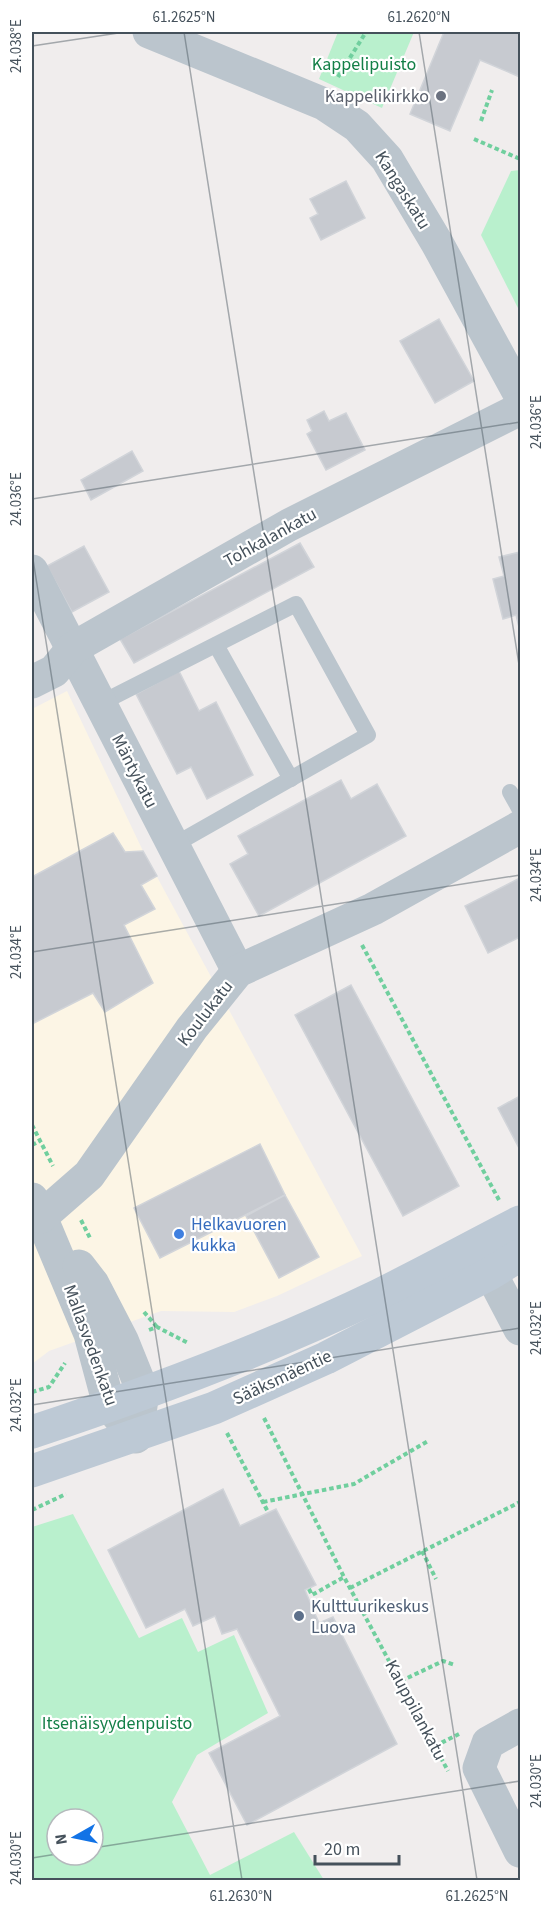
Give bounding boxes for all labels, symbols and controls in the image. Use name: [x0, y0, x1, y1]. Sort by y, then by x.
text: 61.2625°N: [152, 7, 216, 28]
text: 61.2620°N: [387, 7, 451, 28]
text: 24.038°E: [6, 19, 27, 73]
park label: Kappelipuisto: [312, 52, 416, 77]
place label: Kappelikirkko: [325, 84, 429, 109]
marker: Kappelikirkko: [434, 89, 448, 103]
street label: Kangaskatu: [369, 146, 437, 234]
text: 24.036°E: [526, 395, 547, 449]
text: 24.036°E: [6, 472, 27, 526]
street label: Tohkalankatu: [219, 502, 321, 573]
street label: Mäntykatu: [105, 730, 164, 813]
text: 24.034°E: [526, 848, 547, 902]
text: 24.034°E: [6, 925, 27, 979]
street label: Koulukatu: [172, 975, 239, 1052]
place label: Helkavuoren kukka: [191, 1212, 287, 1258]
marker: Helkavuoren kukka: [172, 1227, 186, 1241]
street label: Mallasvedenkatu: [57, 1281, 124, 1409]
text: 24.032°E: [526, 1301, 547, 1355]
street label: Sääksmäentie: [229, 1344, 336, 1411]
text: 24.032°E: [6, 1378, 27, 1432]
place label: Kulttuurikeskus Luova: [311, 1594, 429, 1640]
marker: Kulttuurikeskus Luova: [292, 1609, 306, 1623]
street label: Kauppilankatu: [379, 1656, 453, 1765]
park label: Itsenäisyydenpuisto: [42, 1711, 192, 1736]
text: 24.030°E: [526, 1754, 547, 1808]
north arrow: [45, 1807, 105, 1867]
scale bar: [315, 1828, 399, 1866]
text: 24.030°E: [6, 1831, 27, 1885]
text: N: [49, 1832, 73, 1846]
text: 20 m: [324, 1837, 360, 1862]
text: 61.2630°N: [209, 1886, 273, 1907]
text: 61.2625°N: [445, 1886, 509, 1907]

